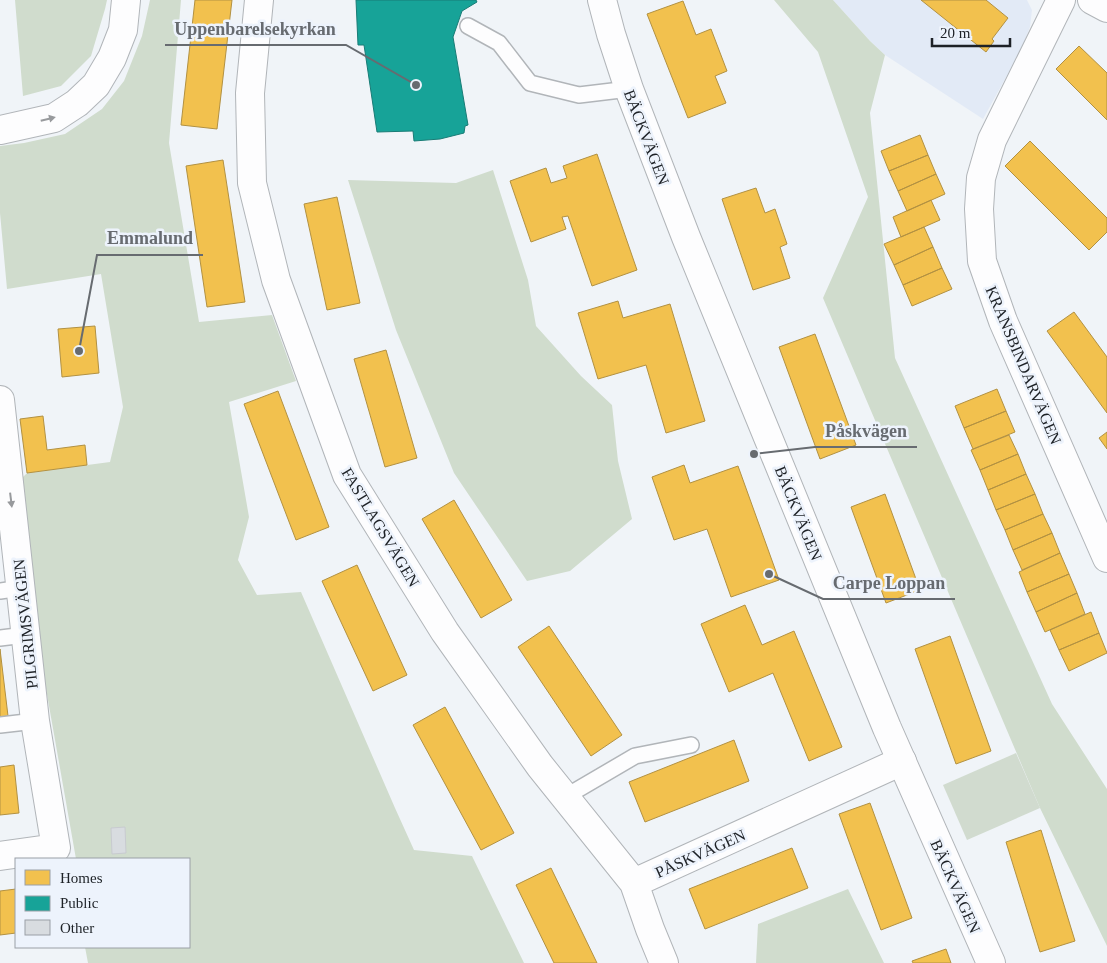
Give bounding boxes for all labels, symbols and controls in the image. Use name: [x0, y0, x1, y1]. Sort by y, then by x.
callout: Uppenbarelsekyrkan: [165, 12, 346, 45]
scale bar: [932, 15, 1010, 47]
text: Uppenbarelsekyrkan: [174, 19, 336, 39]
text: 20 m: [940, 25, 971, 41]
street label: BÄCKVÄGEN: [621, 87, 673, 188]
one-way arrow: [40, 115, 55, 123]
callout: Emmalund: [97, 222, 203, 255]
text: Emmalund: [107, 228, 193, 248]
street label: KRANSBINDARVÄGEN: [982, 284, 1065, 447]
callout: Påskvägen: [815, 414, 917, 447]
text: Påskvägen: [825, 421, 907, 441]
street label: BÄCKVÄGEN: [772, 463, 825, 563]
street label: FASTLAGSVÄGEN: [338, 465, 423, 590]
one-way arrow: [7, 493, 15, 509]
street label: PILGRIMSVÄGEN: [10, 558, 41, 690]
callout: Carpe Loppan: [823, 566, 955, 599]
text: Carpe Loppan: [833, 573, 945, 593]
street label: PÅSKVÄGEN: [652, 826, 748, 881]
street label: BÄCKVÄGEN: [927, 837, 984, 936]
legend: [15, 858, 190, 948]
text: Homes: [60, 870, 103, 886]
text: Public: [60, 895, 99, 911]
text: Other: [60, 920, 94, 936]

